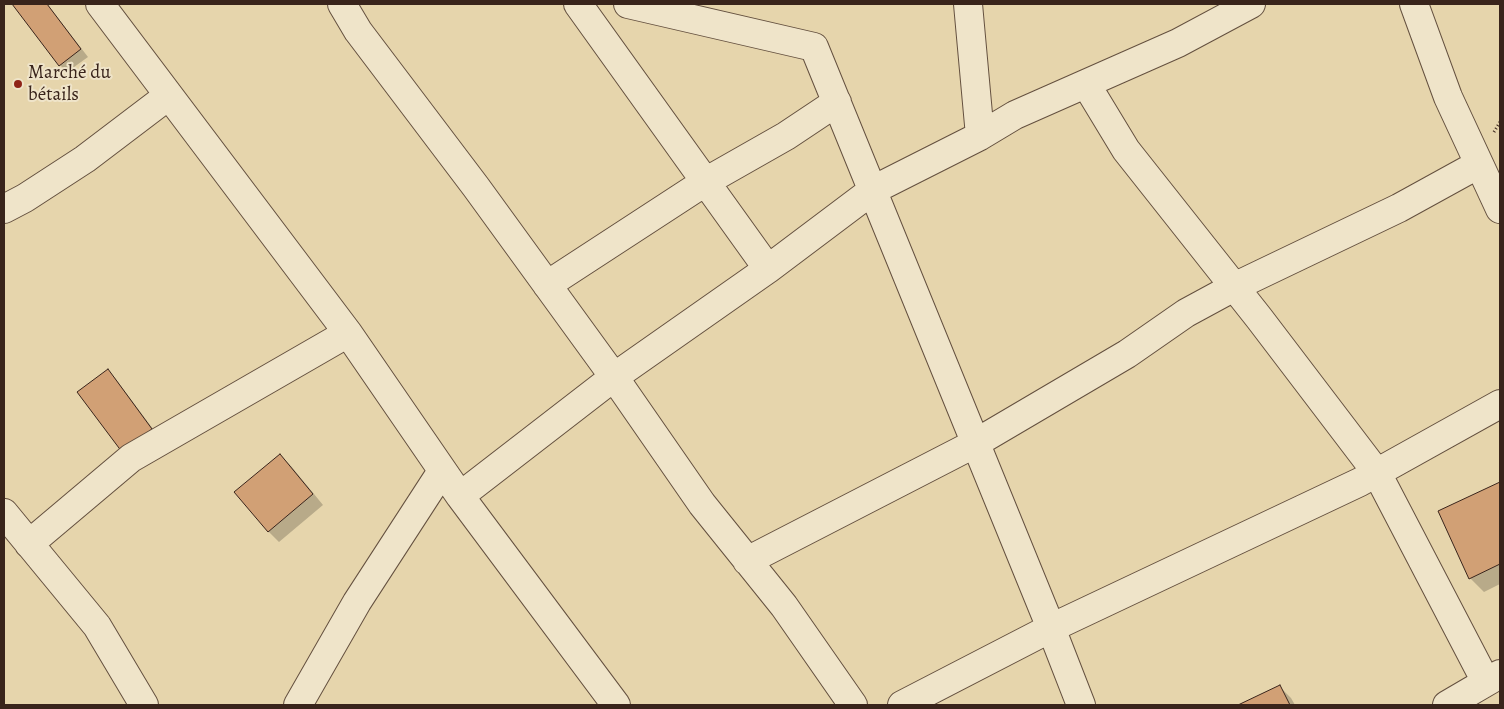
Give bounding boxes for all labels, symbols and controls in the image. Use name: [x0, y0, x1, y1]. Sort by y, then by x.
place label: Marché du bétails: [28, 62, 111, 106]
marker: Marché du bétails: [12, 78, 24, 90]

